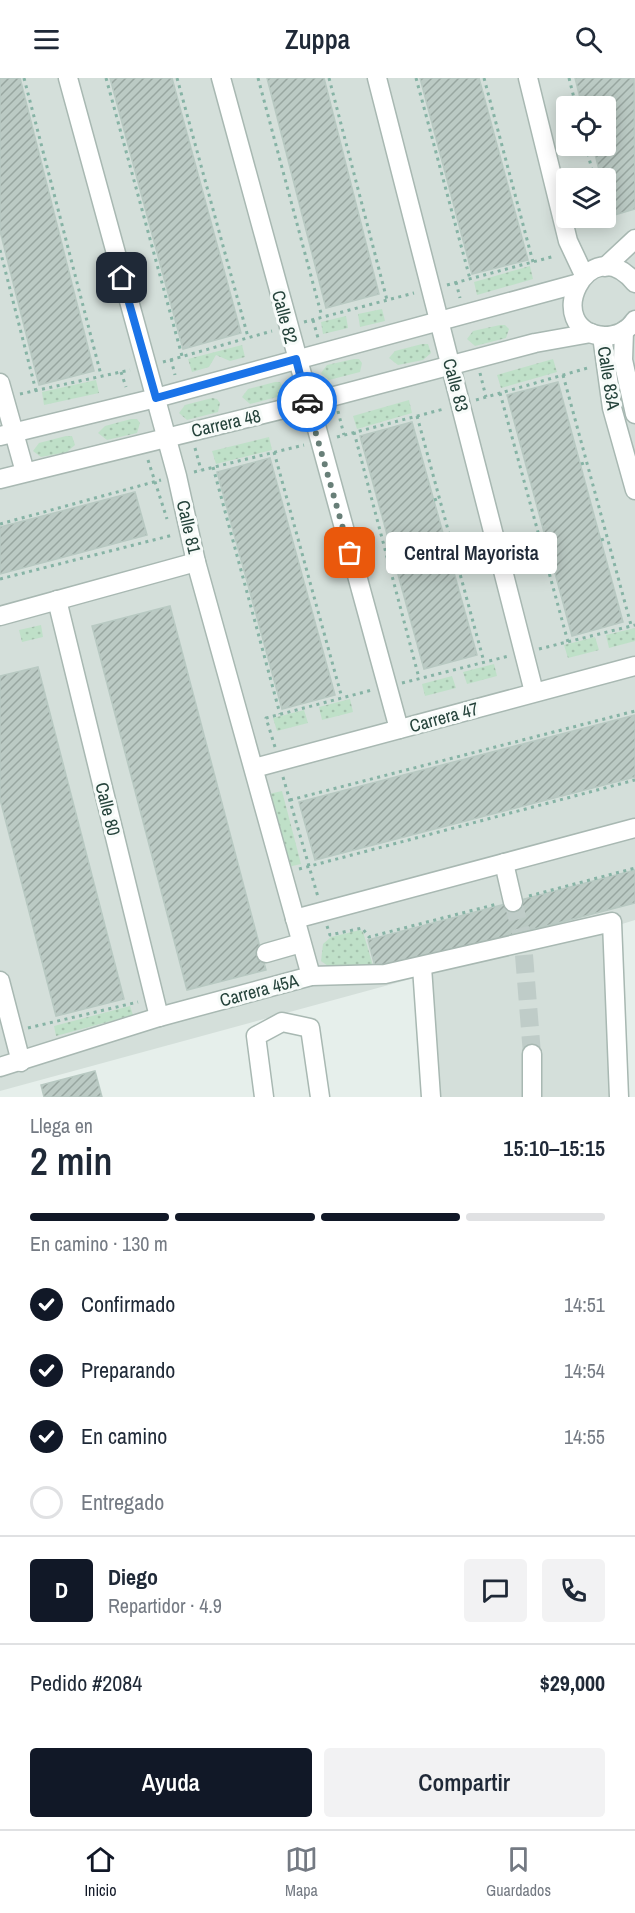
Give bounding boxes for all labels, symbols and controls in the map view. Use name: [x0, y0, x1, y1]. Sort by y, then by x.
text: Zuppa: [285, 21, 350, 57]
icon: menu: [30, 23, 63, 56]
icon: search: [572, 23, 605, 56]
map controls: [556, 96, 616, 228]
button: locate: [556, 96, 616, 156]
button: layers: [556, 168, 616, 228]
pin: [96, 252, 147, 303]
icon: home: [105, 261, 138, 294]
street label: Calle 82: [266, 288, 304, 346]
street label: Calle 83A: [592, 344, 626, 412]
street label: Calle 83: [437, 356, 475, 414]
courier: [277, 372, 337, 432]
icon: car: [291, 386, 324, 419]
street label: Carrera 48: [189, 403, 263, 443]
street label: Calle 81: [171, 498, 207, 557]
pin: [324, 527, 375, 578]
callout: Central Mayorista: [386, 532, 557, 574]
icon: bag: [333, 536, 366, 569]
text: Central Mayorista: [404, 539, 539, 566]
street label: Carrera 47: [407, 696, 481, 738]
street label: Calle 80: [89, 780, 127, 838]
street label: Carrera 45A: [217, 967, 301, 1012]
text: Llega en: [30, 1112, 93, 1139]
text: 15:10–15:15: [503, 1133, 605, 1163]
text: 2 min: [30, 1135, 112, 1187]
text: En camino · 130 m: [30, 1230, 168, 1257]
icon: check: [30, 1288, 63, 1321]
text: Confirmado: [81, 1289, 175, 1319]
text: 14:51: [564, 1291, 605, 1318]
icon: check: [30, 1354, 63, 1387]
text: Preparando: [81, 1355, 175, 1385]
text: 14:54: [564, 1357, 605, 1384]
icon: check: [30, 1420, 63, 1453]
text: En camino: [81, 1421, 167, 1451]
text: 14:55: [564, 1423, 605, 1450]
text: Entregado: [81, 1487, 164, 1517]
button: chat: [464, 1559, 527, 1622]
button: phone: [542, 1559, 605, 1622]
text: Diego: [108, 1562, 158, 1592]
text: D: [55, 1575, 68, 1605]
text: Repartidor · 4.9: [108, 1592, 222, 1619]
text: Pedido #2084: [30, 1668, 142, 1698]
text: $29,000: [540, 1668, 605, 1698]
button: Ayuda: [30, 1748, 312, 1817]
button: Compartir: [324, 1748, 605, 1817]
tab: Inicio: [84, 1843, 117, 1901]
tab: Mapa: [285, 1843, 318, 1901]
tab: Guardados: [486, 1843, 551, 1901]

